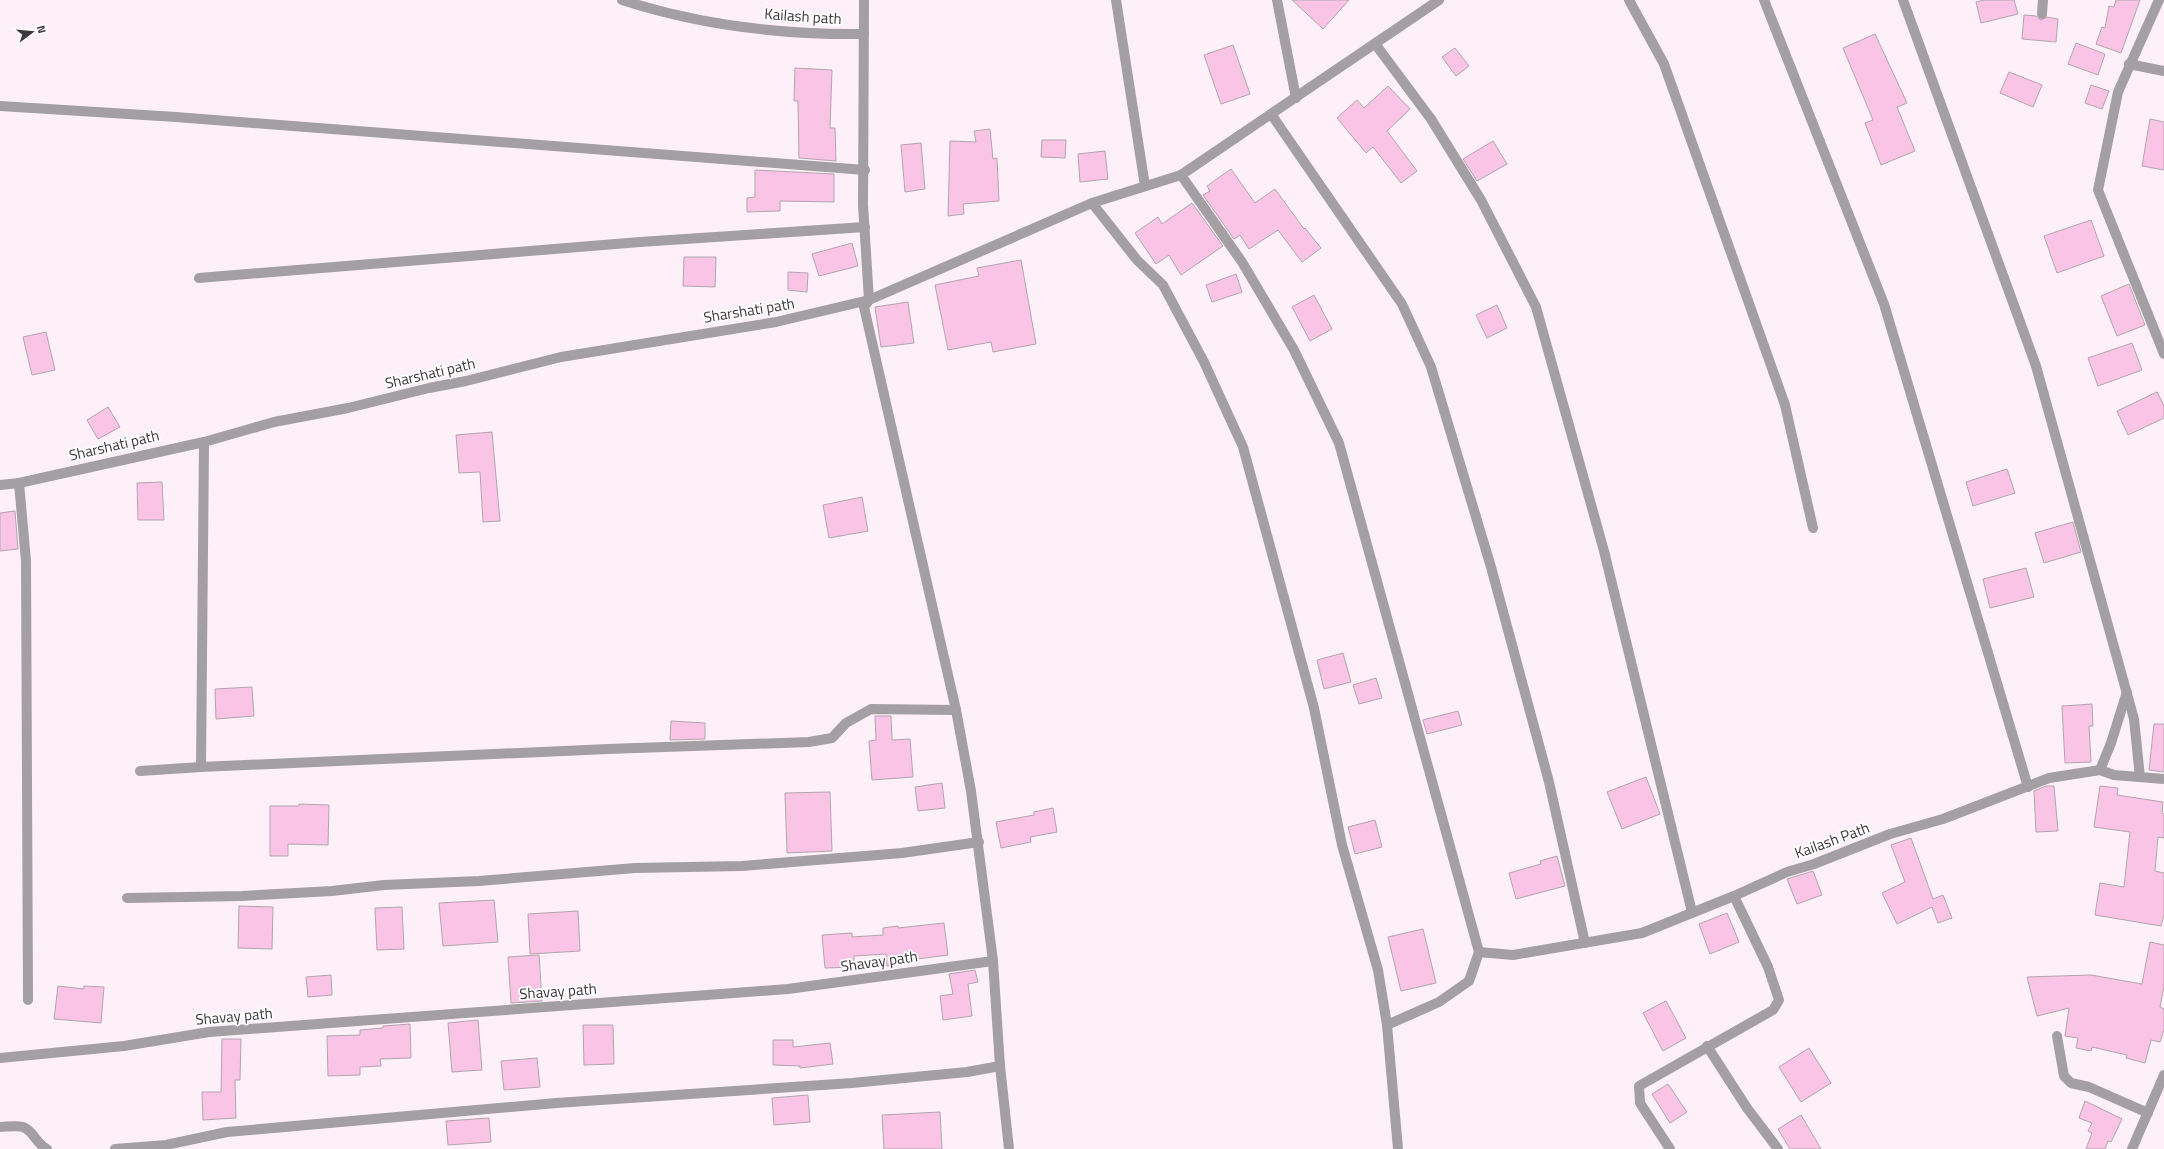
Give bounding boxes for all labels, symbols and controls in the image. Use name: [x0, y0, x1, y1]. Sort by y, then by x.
street label: Kailash path: [764, 2, 842, 30]
north arrow: [12, 12, 52, 52]
text: N: [33, 23, 50, 35]
street label: Sharshati path: [702, 291, 796, 329]
street label: Sharshati path: [383, 351, 477, 395]
street label: Sharshati path: [67, 423, 161, 467]
street label: Kailash Path: [1791, 816, 1873, 864]
street label: Shavay path: [839, 944, 919, 978]
street label: Shavay path: [519, 977, 597, 1005]
street label: Shavay path: [194, 1001, 274, 1031]

